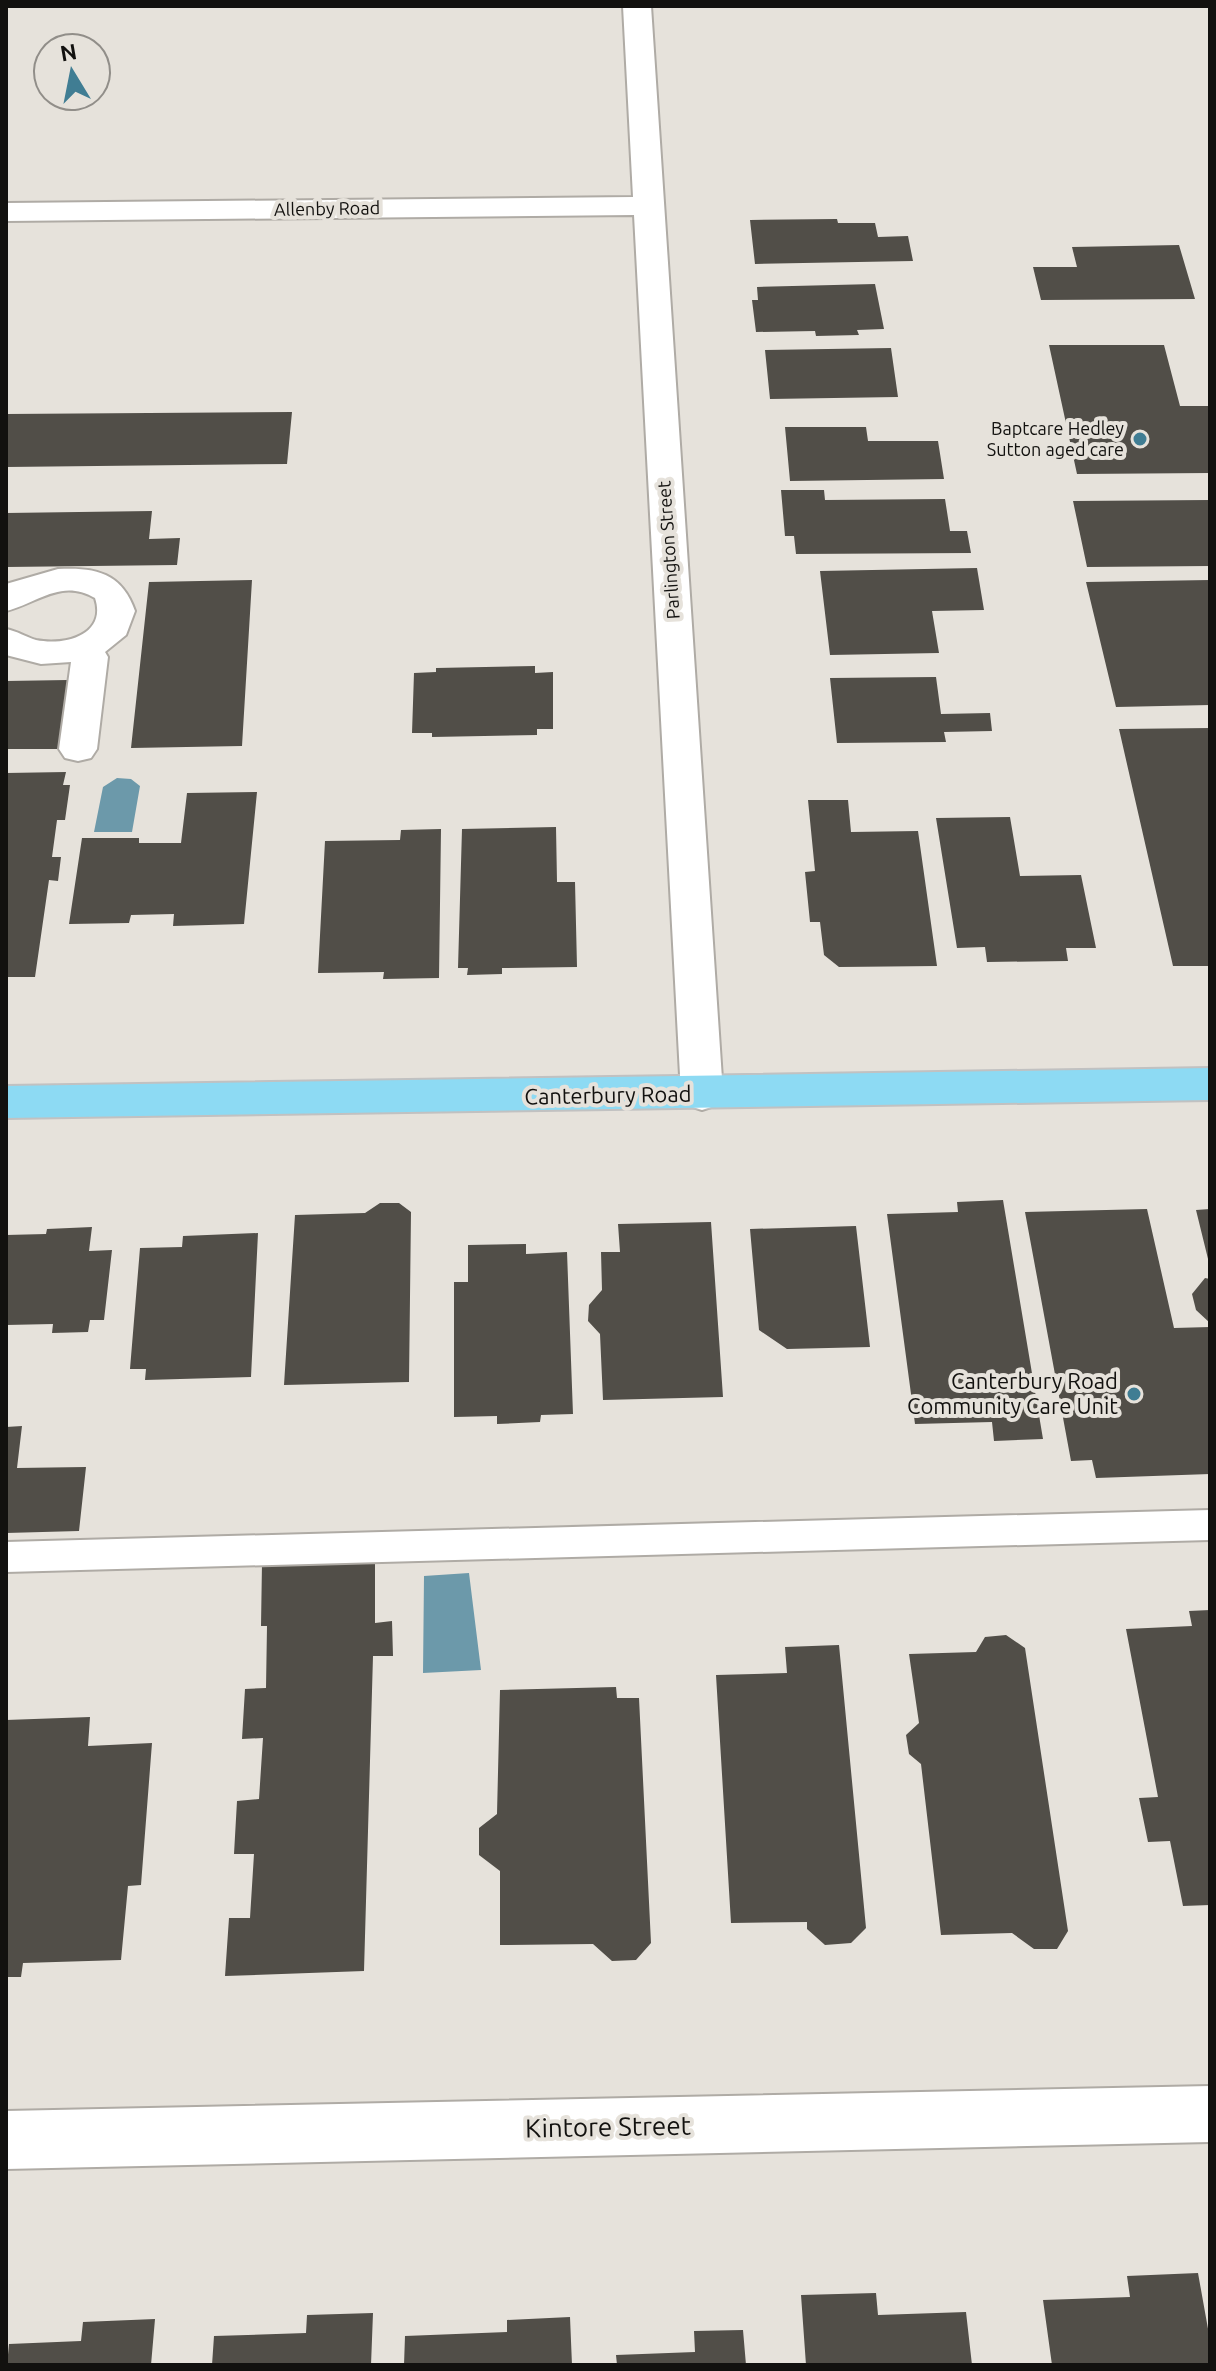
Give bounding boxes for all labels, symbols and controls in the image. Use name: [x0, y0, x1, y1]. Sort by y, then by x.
north arrow: [32, 32, 112, 112]
text: N: [58, 38, 79, 66]
street label: Allenby Road: [274, 197, 380, 219]
place label: Baptcare Hedley Sutton aged care: [987, 418, 1124, 459]
marker: Baptcare Hedley Sutton aged care: [1131, 430, 1149, 448]
street label: Parlington Street: [653, 480, 683, 620]
street label: Canterbury Road: [524, 1081, 692, 1108]
place label: Canterbury Road Community Care Unit: [907, 1368, 1118, 1418]
marker: Canterbury Road Community Care Unit: [1125, 1385, 1143, 1403]
street label: Kintore Street: [525, 2111, 691, 2142]

